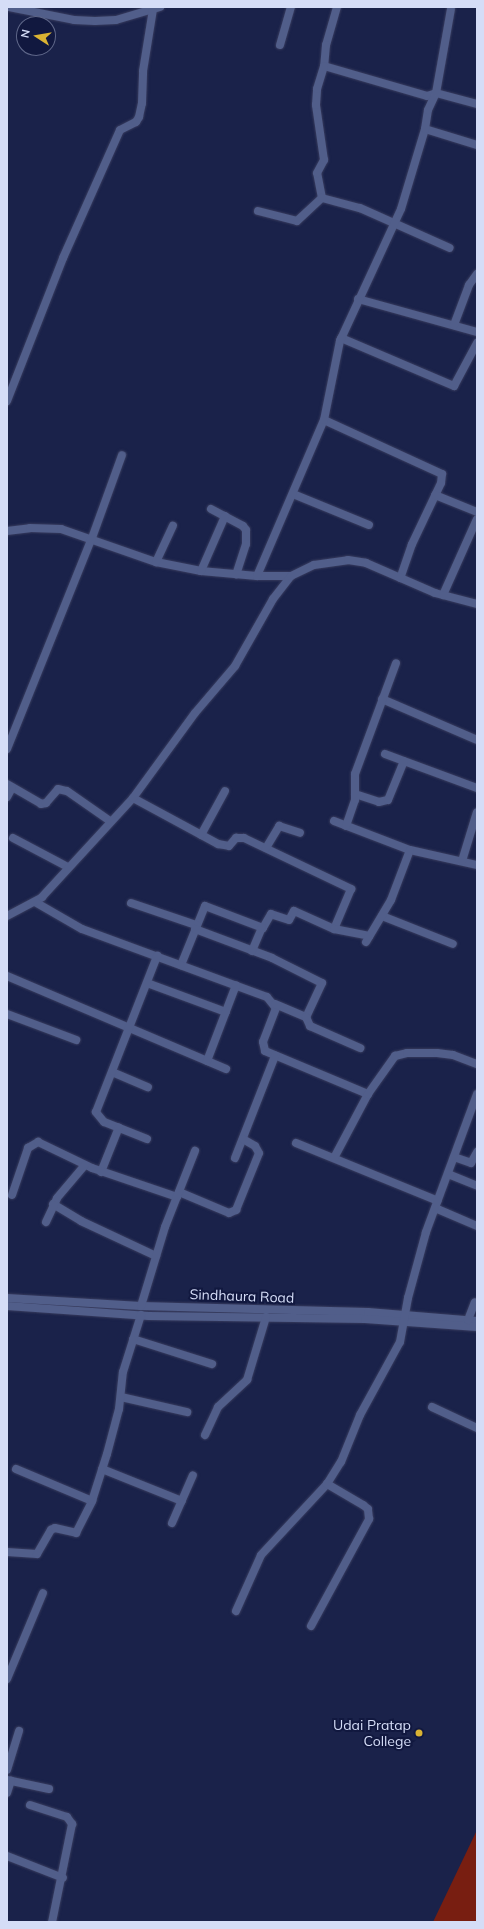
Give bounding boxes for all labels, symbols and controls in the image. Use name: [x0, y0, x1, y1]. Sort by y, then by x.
north arrow: [16, 16, 56, 56]
text: N: [18, 28, 33, 39]
street label: Sindhaura Road: [189, 1286, 295, 1306]
place label: Udai Pratap College: [333, 1717, 411, 1750]
marker: Udai Pratap College: [414, 1728, 424, 1738]

